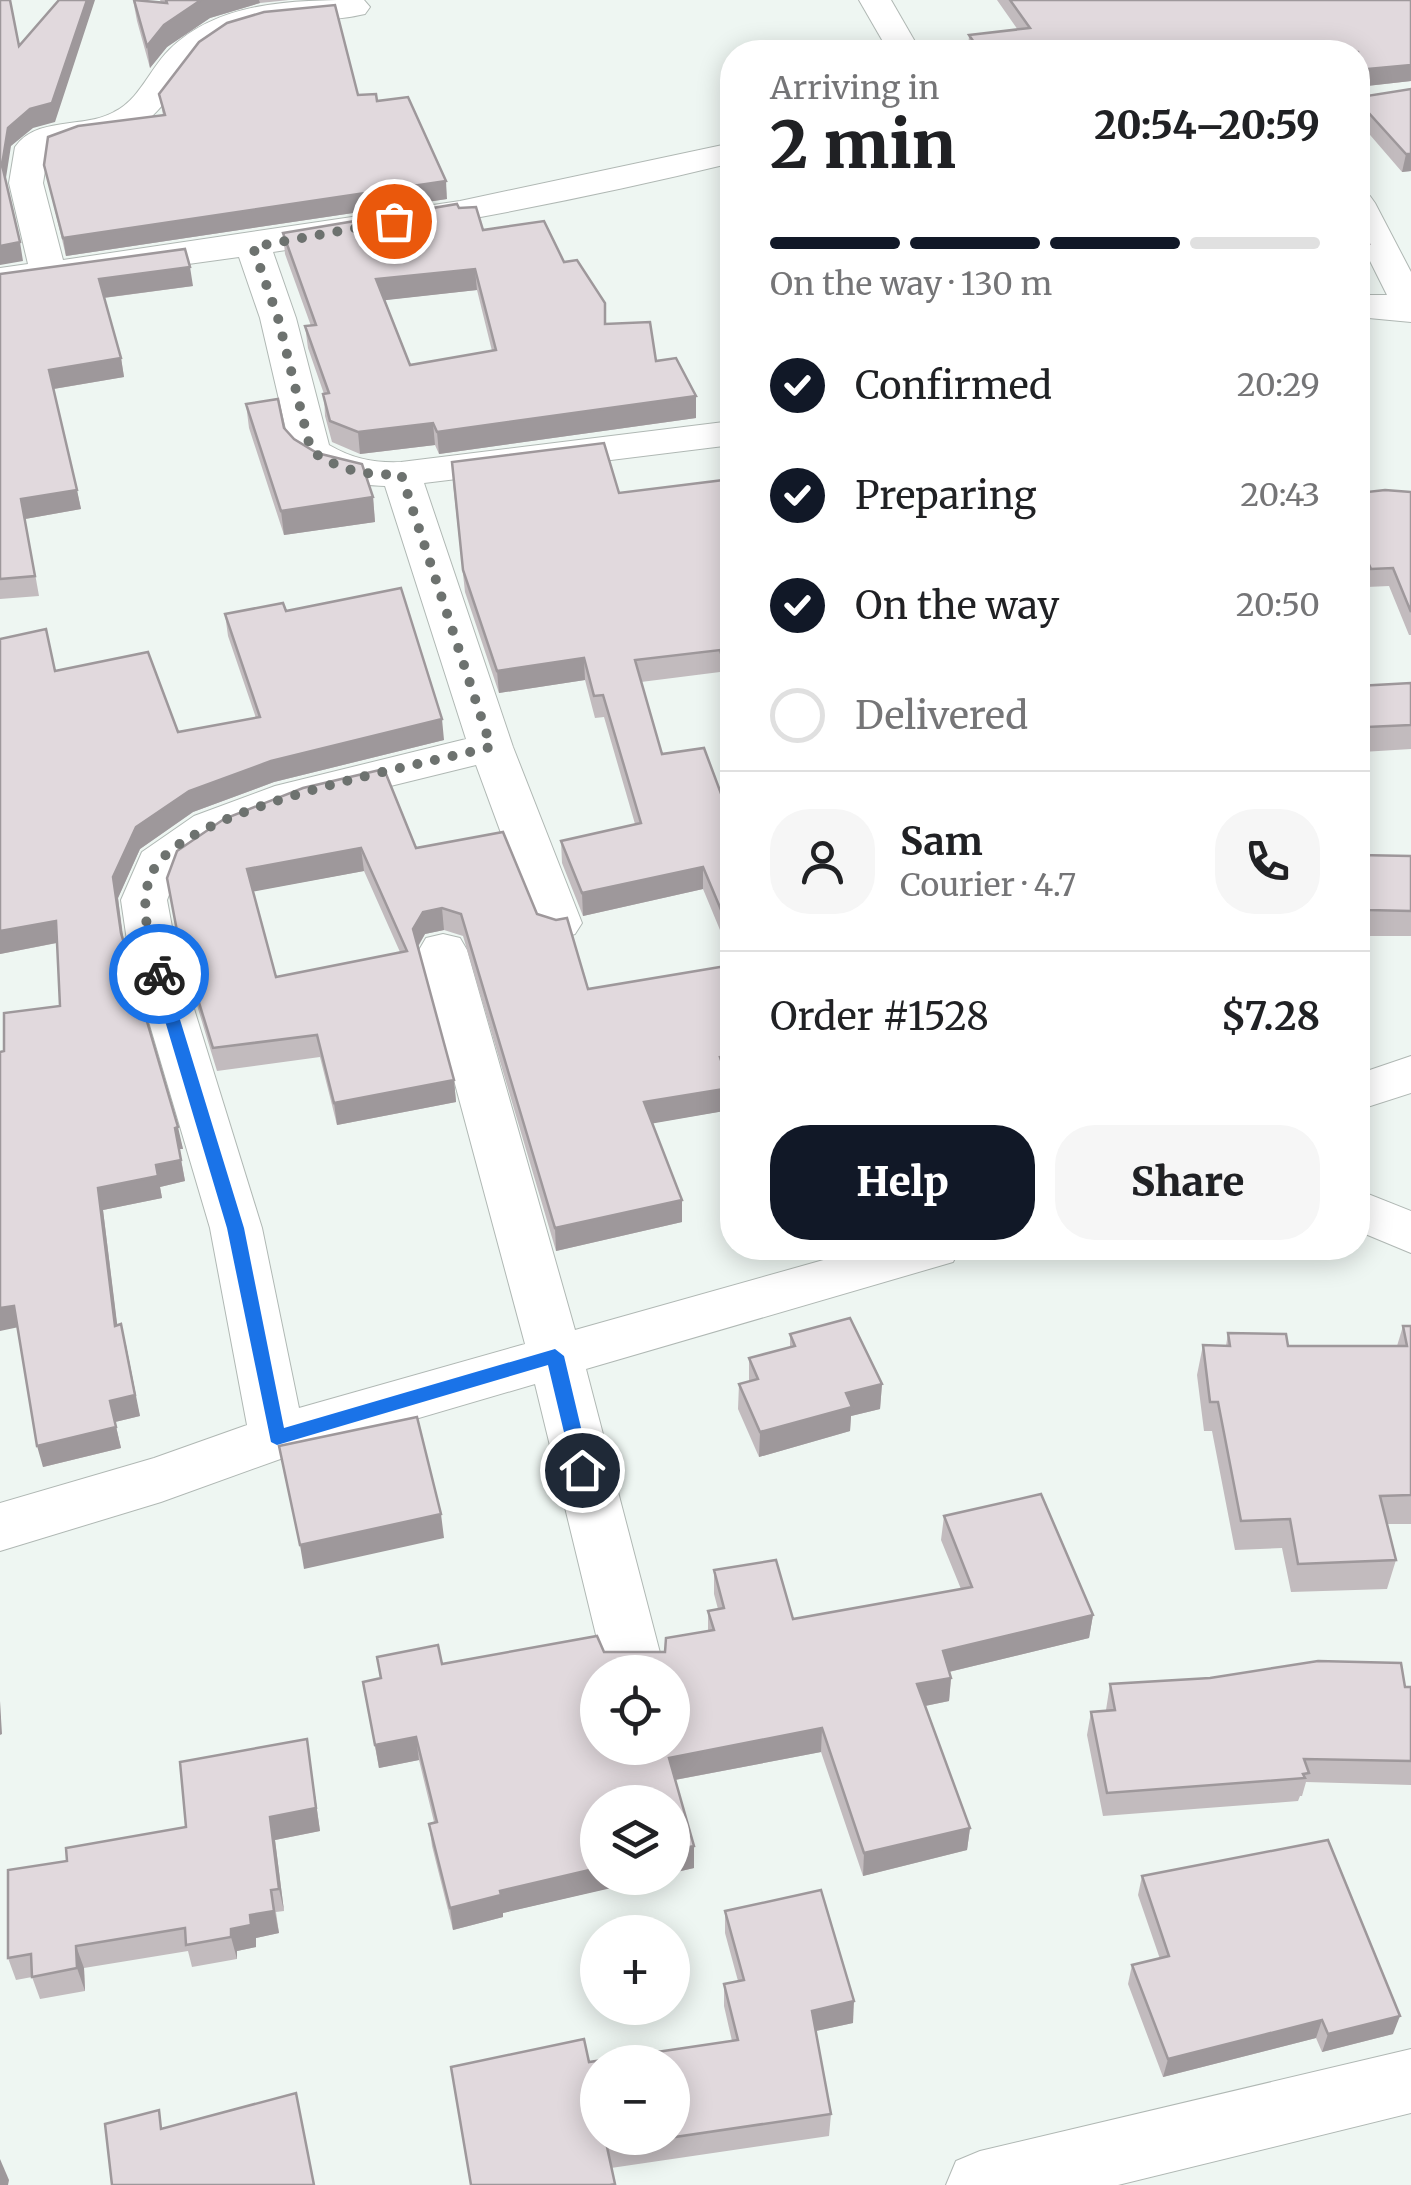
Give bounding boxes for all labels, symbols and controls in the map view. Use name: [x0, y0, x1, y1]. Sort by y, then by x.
text: Arriving in: [770, 68, 939, 108]
text: 20:54–20:59: [1094, 102, 1320, 149]
text: 2 min: [770, 104, 956, 186]
pin: [352, 179, 437, 264]
icon: bag: [367, 194, 422, 249]
text: On the way · 130 m: [770, 264, 1052, 304]
icon: check: [770, 358, 825, 413]
text: Confirmed: [855, 362, 1052, 409]
text: 20:29: [1237, 365, 1320, 405]
icon: check: [770, 468, 825, 523]
text: Preparing: [855, 472, 1037, 519]
text: 20:43: [1240, 475, 1320, 515]
icon: check: [770, 578, 825, 633]
text: On the way: [855, 582, 1059, 629]
text: 20:50: [1236, 585, 1320, 625]
text: Delivered: [855, 692, 1028, 739]
button: person: [770, 809, 875, 914]
button: phone: [1215, 809, 1320, 914]
text: Sam: [900, 818, 983, 865]
text: Courier · 4.7: [900, 865, 1076, 905]
courier: [109, 924, 209, 1024]
icon: bike: [132, 947, 187, 1002]
text: Order #1528: [770, 993, 989, 1040]
text: $7.28: [1221, 993, 1320, 1040]
button: Help: [770, 1125, 1035, 1240]
button: Share: [1055, 1125, 1320, 1240]
pin: [540, 1428, 625, 1513]
icon: home: [555, 1443, 610, 1498]
map controls: [580, 1655, 690, 2155]
button: locate: [580, 1655, 690, 1765]
button: layers: [580, 1785, 690, 1895]
button: +: [580, 1915, 690, 2025]
button: −: [580, 2045, 690, 2155]

